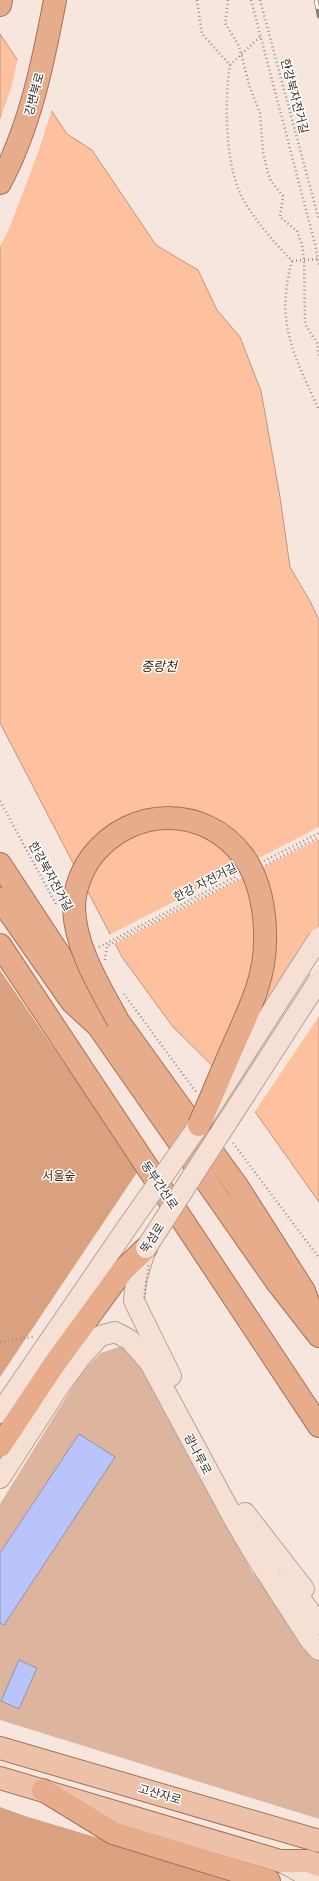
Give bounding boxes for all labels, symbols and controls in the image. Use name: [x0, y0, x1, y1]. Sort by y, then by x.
street label: 한강북자전거길: [278, 57, 312, 135]
street label: 강변북로: [21, 71, 47, 117]
water label: 중랑천: [141, 658, 178, 674]
street label: 한강북자전거길: [26, 839, 76, 913]
street label: 한강 자전거길: [171, 860, 239, 904]
street label: 동부간선로: [138, 1158, 182, 1212]
park label: 서울숲: [42, 1168, 76, 1183]
street label: 뚝섬로: [137, 1220, 167, 1256]
street label: 광나루로: [181, 1431, 215, 1477]
street label: 고산자로: [137, 1781, 183, 1807]

